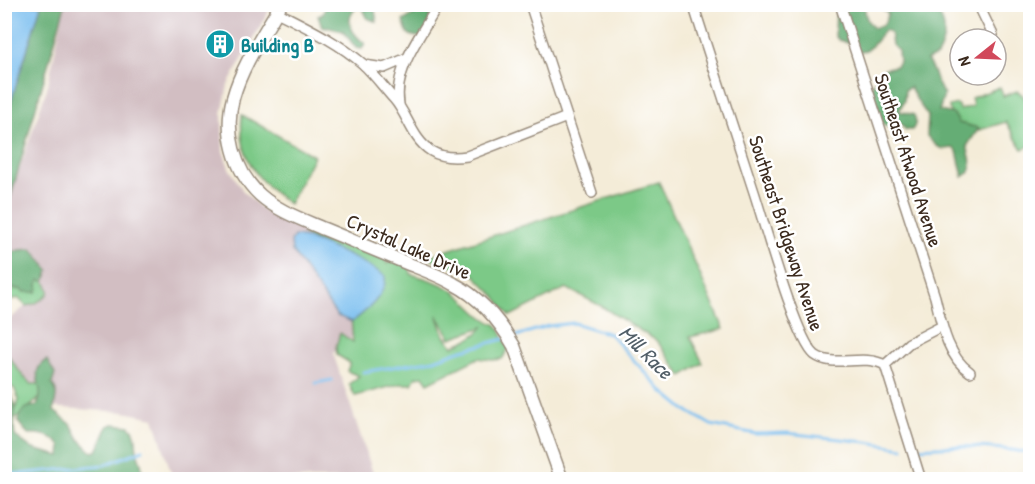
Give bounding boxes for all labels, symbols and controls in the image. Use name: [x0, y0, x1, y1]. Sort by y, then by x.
north arrow: [948, 27, 1008, 87]
building icon: Building B: [204, 28, 236, 60]
place label: Building B: [241, 31, 314, 59]
text: N: [952, 54, 976, 69]
street label: Southeast Atwood Avenue: [868, 70, 950, 250]
street label: Southeast Bridgeway Avenue: [743, 132, 831, 334]
street label: Crystal Lake Drive: [343, 207, 475, 285]
water label: Mill Race: [613, 319, 681, 387]

